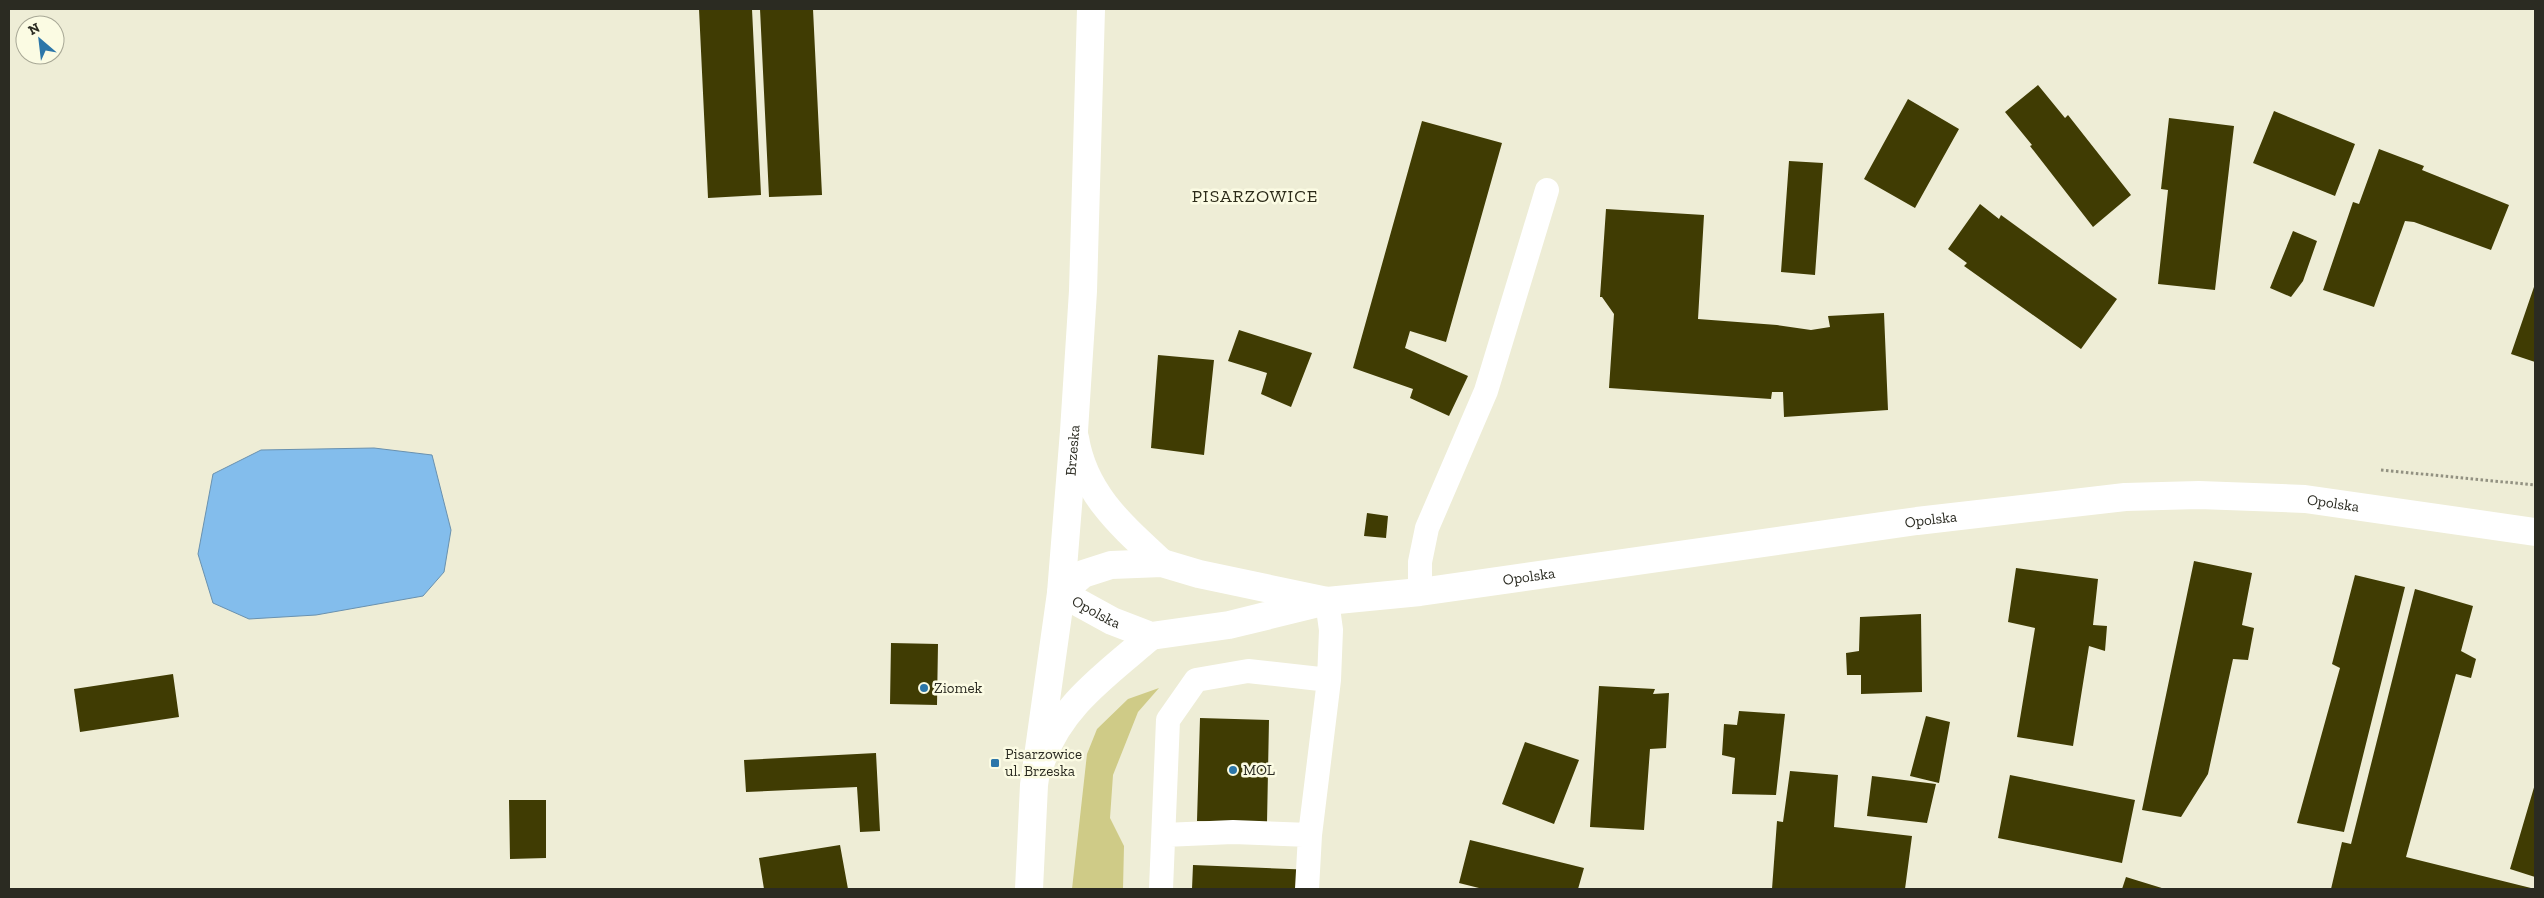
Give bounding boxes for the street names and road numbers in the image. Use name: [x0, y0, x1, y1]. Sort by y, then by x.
street label: Brzeska: [1061, 424, 1083, 477]
street label: Opolska: [2306, 490, 2360, 516]
street label: Opolska: [1904, 507, 1958, 532]
street label: Opolska: [1502, 564, 1556, 589]
street label: Opolska: [1069, 592, 1123, 632]

